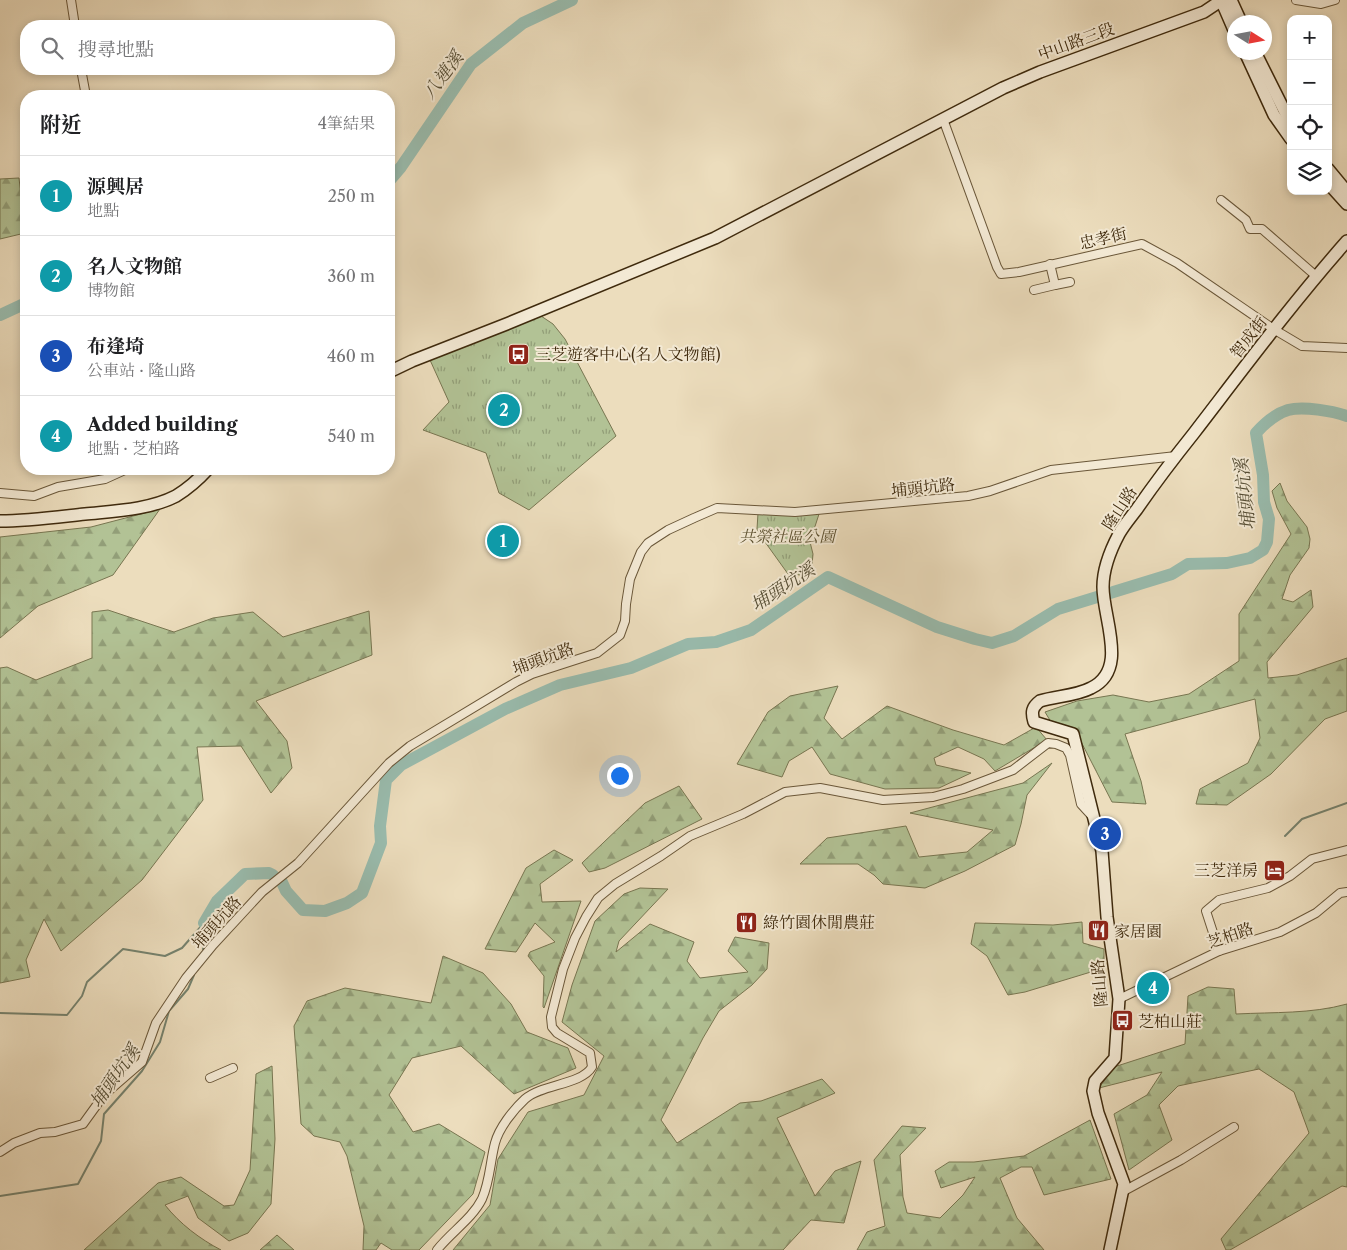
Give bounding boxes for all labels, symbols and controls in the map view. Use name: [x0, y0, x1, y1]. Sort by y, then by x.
north arrow: [1227, 15, 1272, 60]
map controls: [1287, 15, 1332, 195]
button: +: [1287, 15, 1332, 60]
street label: 中山路三段: [1035, 18, 1117, 64]
search box: [20, 20, 395, 75]
icon: search: [38, 34, 66, 62]
text: 搜尋地點: [78, 38, 154, 61]
water label: 八連溪: [418, 45, 469, 103]
button: −: [1287, 60, 1332, 105]
button: locate: [1287, 105, 1332, 150]
text: 附近: [40, 112, 82, 137]
text: 4筆結果: [318, 113, 375, 133]
button: layers: [1287, 150, 1332, 195]
text: 源興居: [87, 175, 144, 198]
text: 1: [52, 186, 60, 206]
text: 250 m: [328, 186, 375, 206]
text: 地點: [87, 200, 119, 220]
street label: 忠孝街: [1077, 223, 1129, 253]
text: 名人文物館: [87, 255, 182, 278]
text: 2: [51, 266, 61, 286]
text: 360 m: [328, 266, 375, 286]
text: 博物館: [87, 280, 135, 300]
street label: 智成街: [1225, 312, 1271, 362]
text: 布逢埼: [87, 335, 144, 358]
bus stop icon: 三芝遊客中心(名人文物館): [507, 342, 531, 366]
place label: 三芝遊客中心(名人文物館): [535, 344, 721, 364]
text: 3: [51, 346, 61, 366]
text: 460 m: [327, 346, 375, 366]
text: 公車站 · 隆山路: [87, 360, 196, 380]
pin: 2: [488, 391, 520, 429]
text: Added building: [87, 413, 237, 436]
text: 4: [51, 426, 61, 446]
text: 540 m: [328, 426, 375, 446]
text: 地點 · 芝柏路: [87, 438, 180, 458]
water label: 埔頭坑溪: [1230, 455, 1260, 531]
street label: 埔頭坑路: [890, 474, 956, 500]
street label: 隆山路: [1098, 482, 1140, 534]
pin: 1: [487, 522, 519, 560]
park label: 共榮社區公園: [739, 526, 838, 546]
water label: 埔頭坑溪: [747, 557, 821, 616]
street label: 埔頭坑路: [510, 638, 576, 678]
your location: [607, 763, 633, 789]
pin: 3: [1089, 815, 1121, 853]
hotel icon: 三芝洋房: [1262, 858, 1286, 882]
place label: 三芝洋房: [1194, 860, 1258, 880]
street label: 埔頭坑路: [187, 892, 245, 952]
restaurant icon: 綠竹園休閒農莊: [735, 910, 759, 934]
place label: 綠竹園休閒農莊: [763, 912, 875, 932]
street label: 芝柏路: [1204, 918, 1256, 952]
restaurant icon: 家居園: [1086, 919, 1110, 943]
place label: 家居園: [1114, 921, 1162, 941]
street label: 隆山路: [1087, 958, 1111, 1008]
pin: 4: [1137, 969, 1169, 1007]
bus stop icon: 芝柏山莊: [1110, 1009, 1134, 1033]
place label: 芝柏山莊: [1138, 1011, 1202, 1031]
water label: 埔頭坑溪: [85, 1039, 146, 1112]

